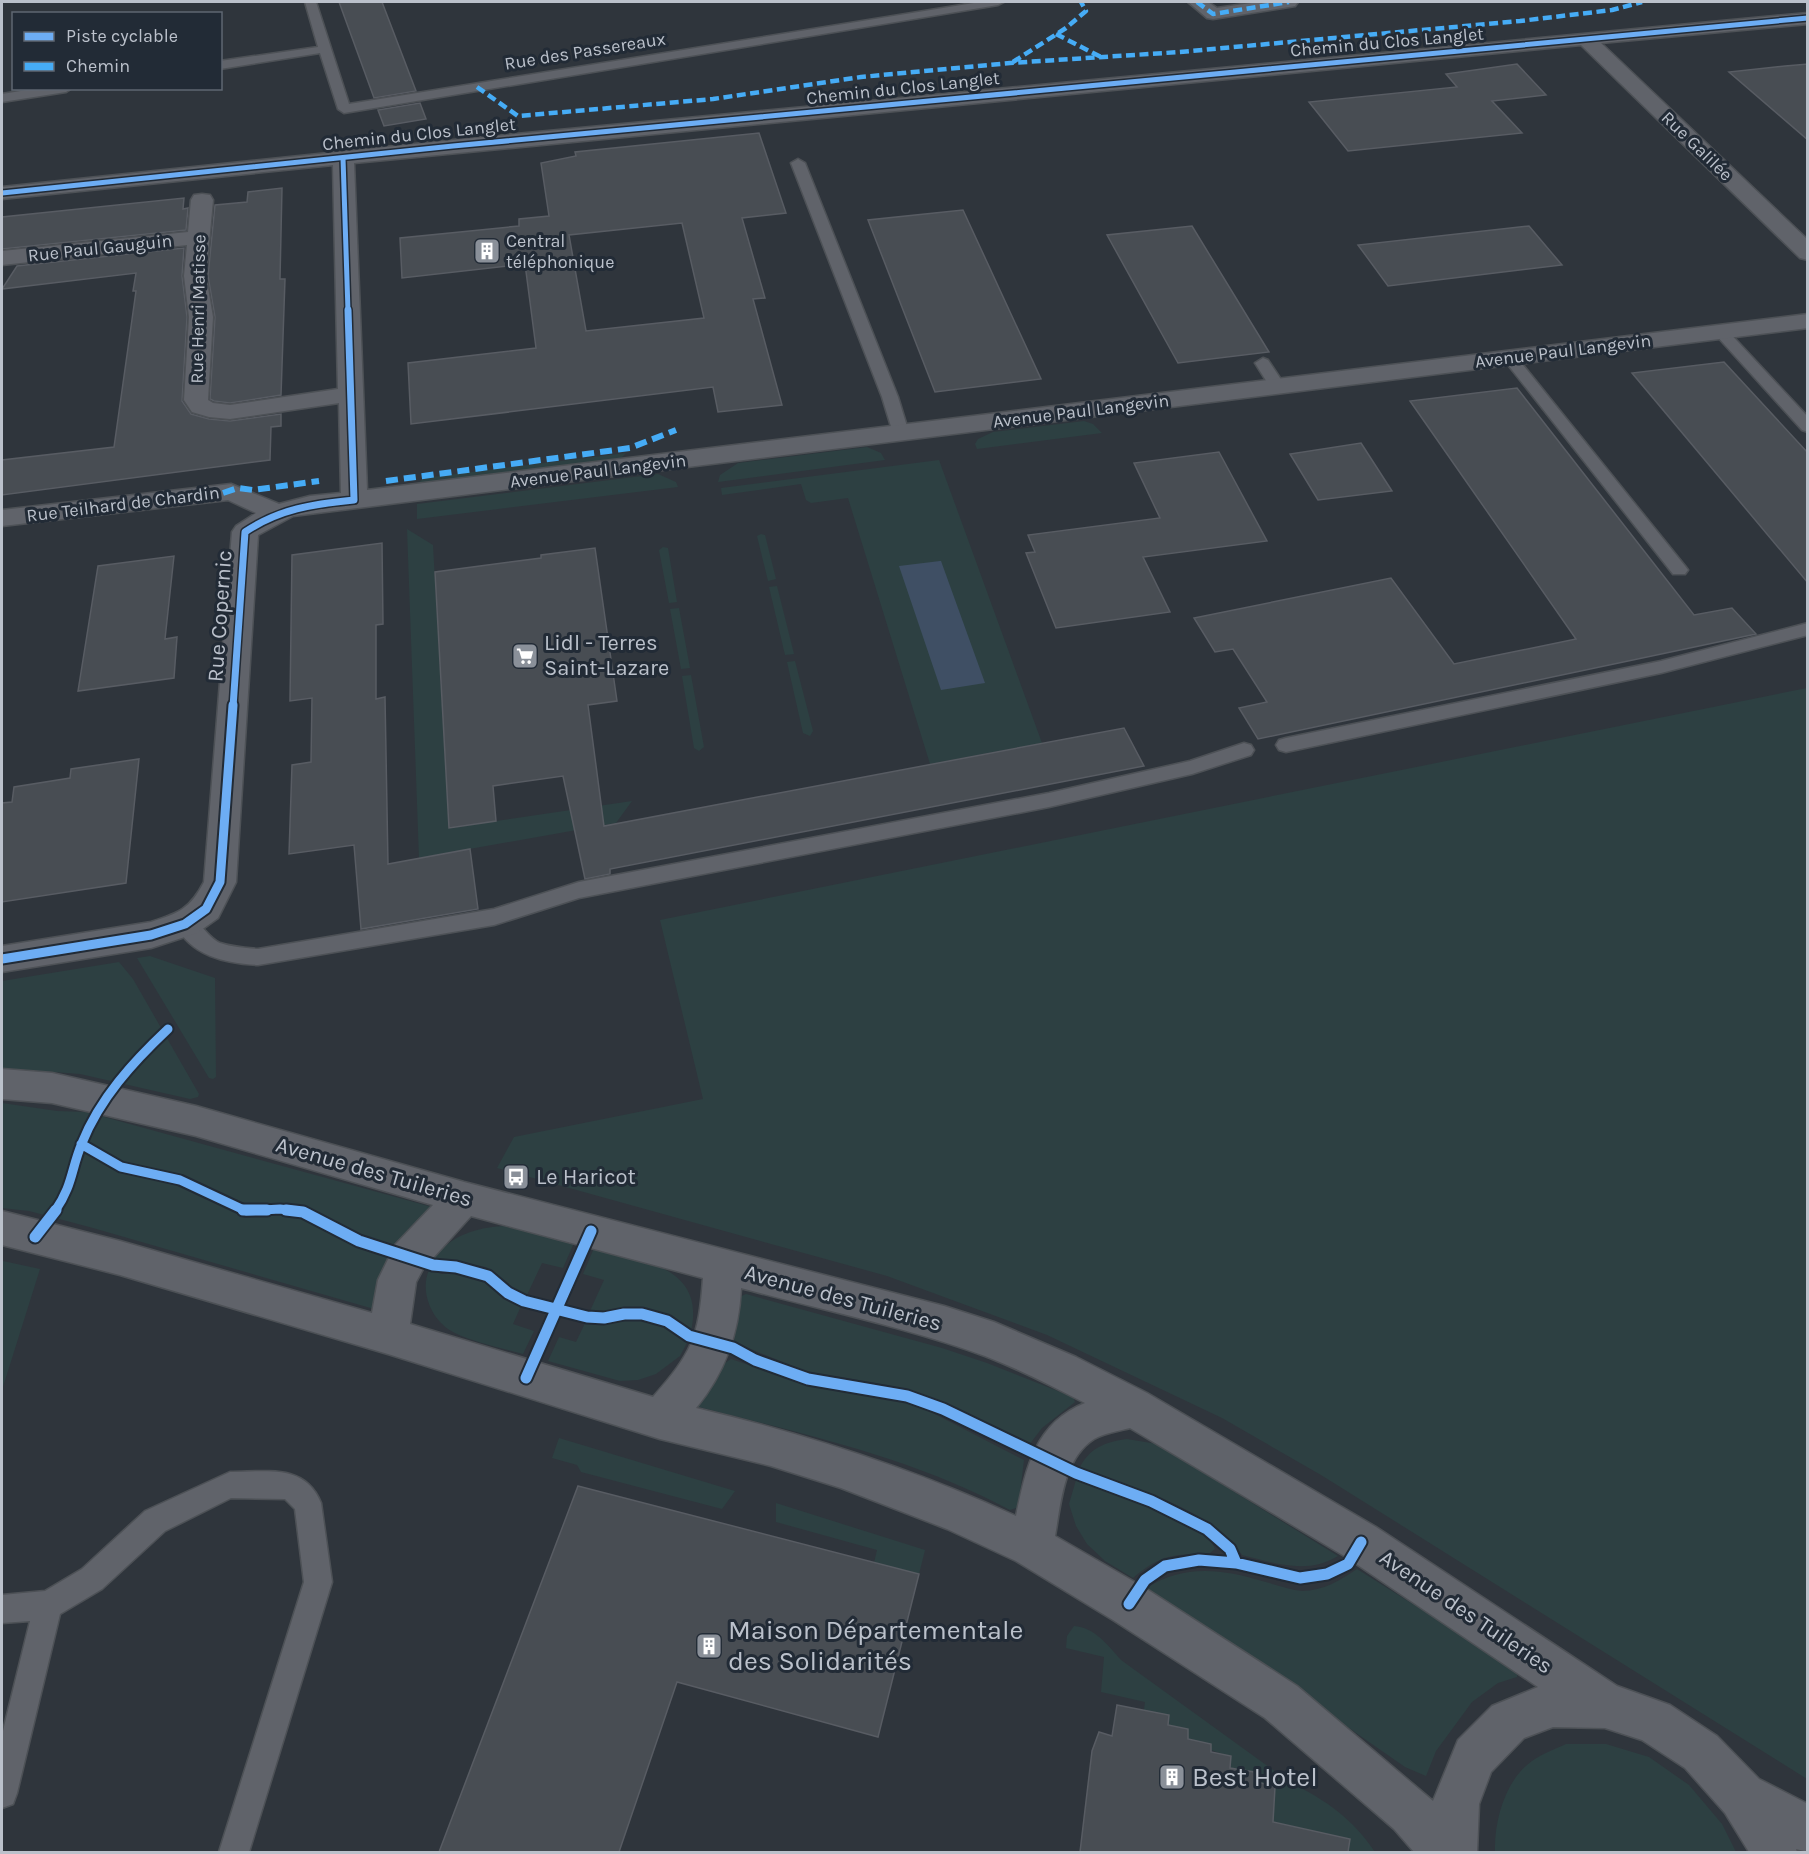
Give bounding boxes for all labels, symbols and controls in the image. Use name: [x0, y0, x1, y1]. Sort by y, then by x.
legend: [12, 12, 222, 90]
street label: Chemin du Clos Langlet: [1289, 23, 1485, 61]
text: Piste cyclable: [66, 25, 178, 47]
street label: Rue des Passereaux: [503, 27, 667, 75]
text: Chemin: [66, 55, 130, 77]
street label: Chemin du Clos Langlet: [805, 67, 1001, 109]
street label: Rue Galilée: [1657, 107, 1737, 185]
street label: Chemin du Clos Langlet: [321, 113, 517, 155]
street label: Rue Paul Gauguin: [27, 229, 173, 267]
place label: Central téléphonique: [506, 230, 614, 273]
street label: Rue Henri Matisse: [186, 234, 210, 384]
building icon: Central téléphonique: [472, 236, 502, 266]
street label: Avenue Paul Langevin: [1474, 329, 1652, 373]
street label: Avenue Paul Langevin: [992, 389, 1170, 433]
street label: Avenue Paul Langevin: [509, 449, 687, 493]
street label: Rue Teilhard de Chardin: [25, 481, 221, 527]
street label: Rue Copernic: [202, 549, 238, 683]
place label: Lidl - Terres Saint-Lazare: [544, 630, 669, 681]
supermarket icon: Lidl - Terres Saint-Lazare: [510, 641, 540, 671]
street label: Avenue des Tuileries: [273, 1132, 475, 1212]
bus stop icon: Le Haricot: [501, 1162, 531, 1192]
place label: Le Haricot: [536, 1164, 636, 1190]
street label: Avenue des Tuileries: [742, 1259, 944, 1337]
street label: Avenue des Tuileries: [1375, 1544, 1557, 1680]
place label: Maison Départementale des Solidarités: [728, 1614, 1023, 1677]
building icon: Maison Départementale des Solidarités: [694, 1631, 724, 1661]
place label: Best Hotel: [1192, 1761, 1318, 1793]
building icon: Best Hotel: [1157, 1762, 1187, 1792]

